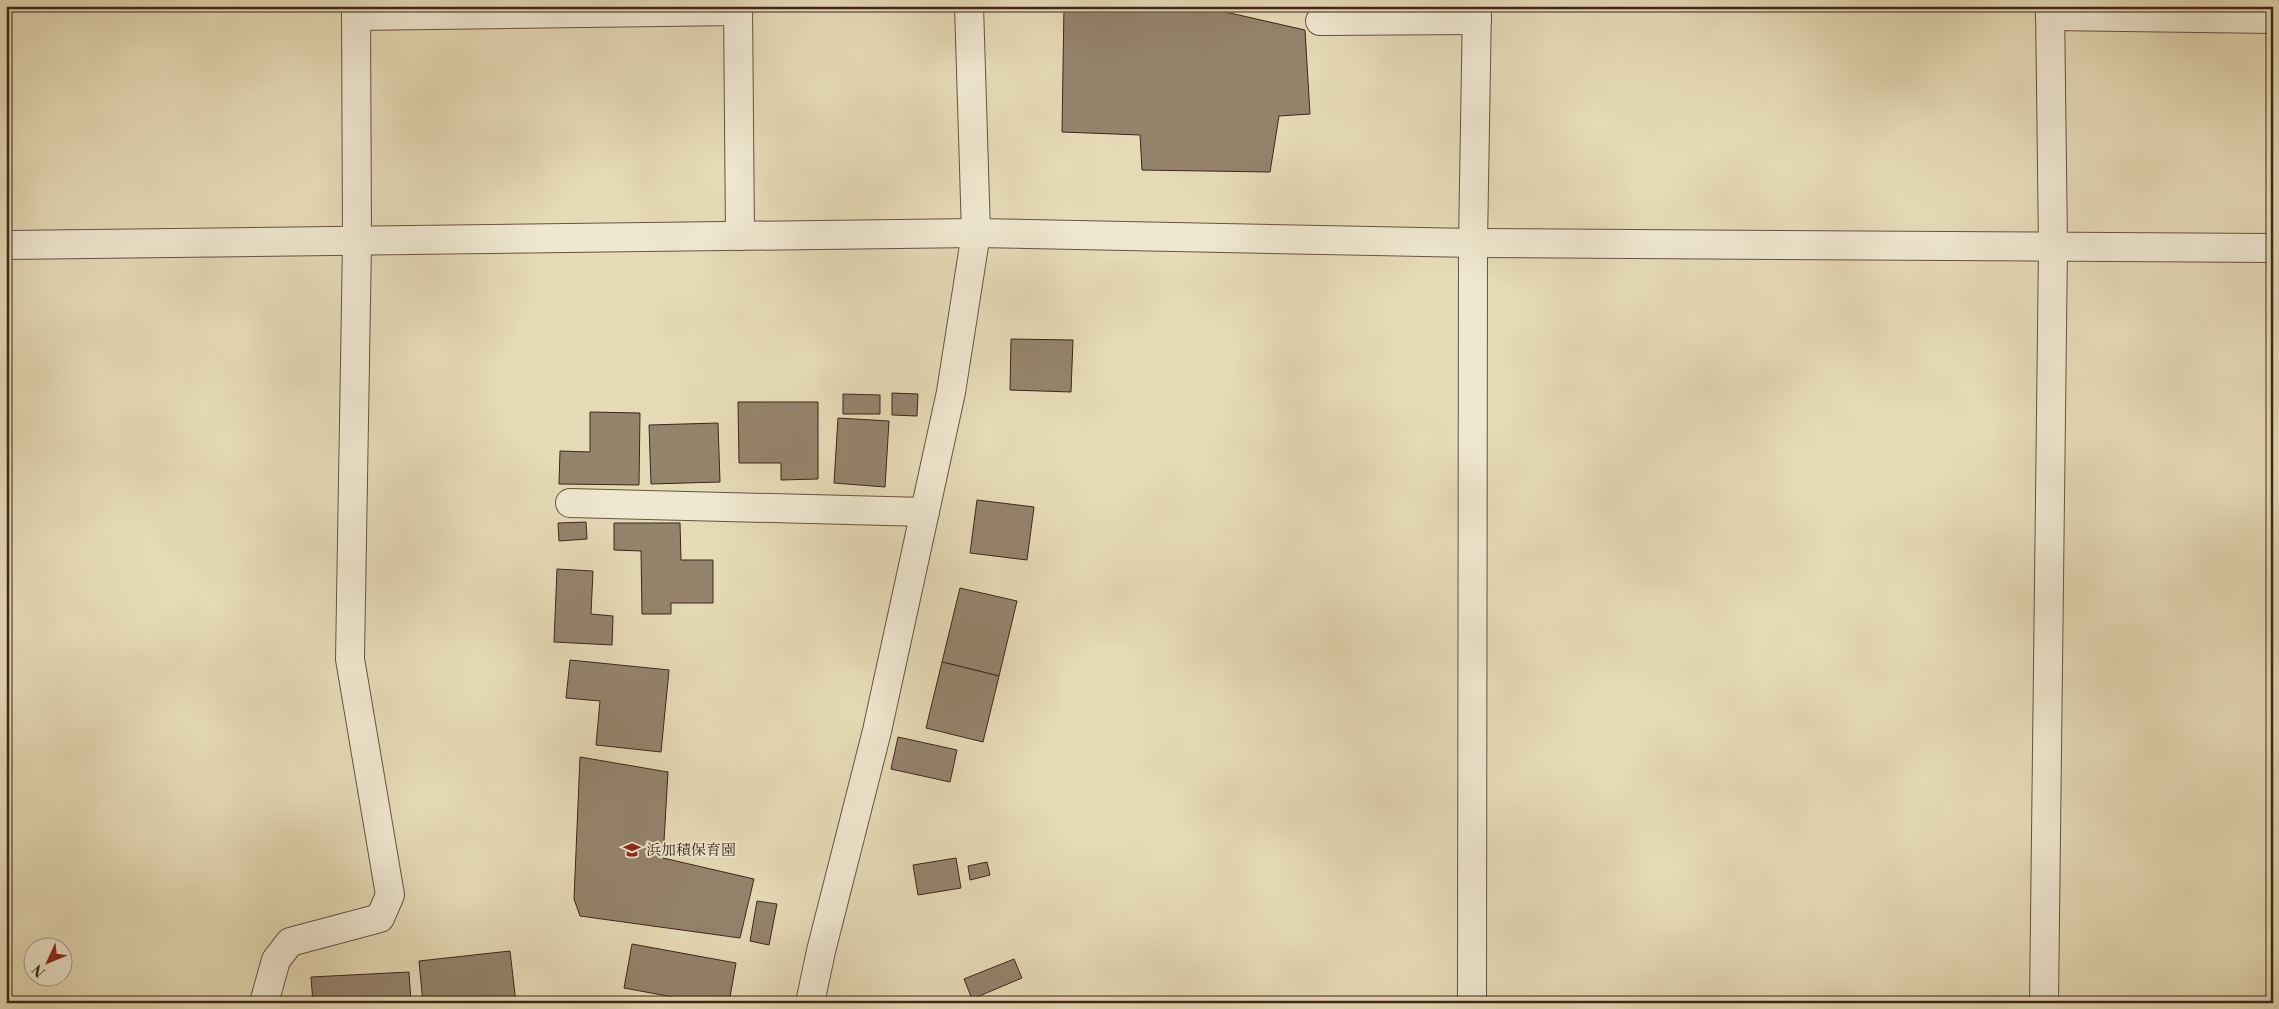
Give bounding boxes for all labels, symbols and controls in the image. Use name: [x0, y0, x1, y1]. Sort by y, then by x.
school or university icon: 浜加積保育園: [622, 840, 642, 860]
place label: 浜加積保育園: [646, 841, 736, 860]
north arrow: [22, 936, 72, 986]
text: N: [29, 960, 50, 981]

